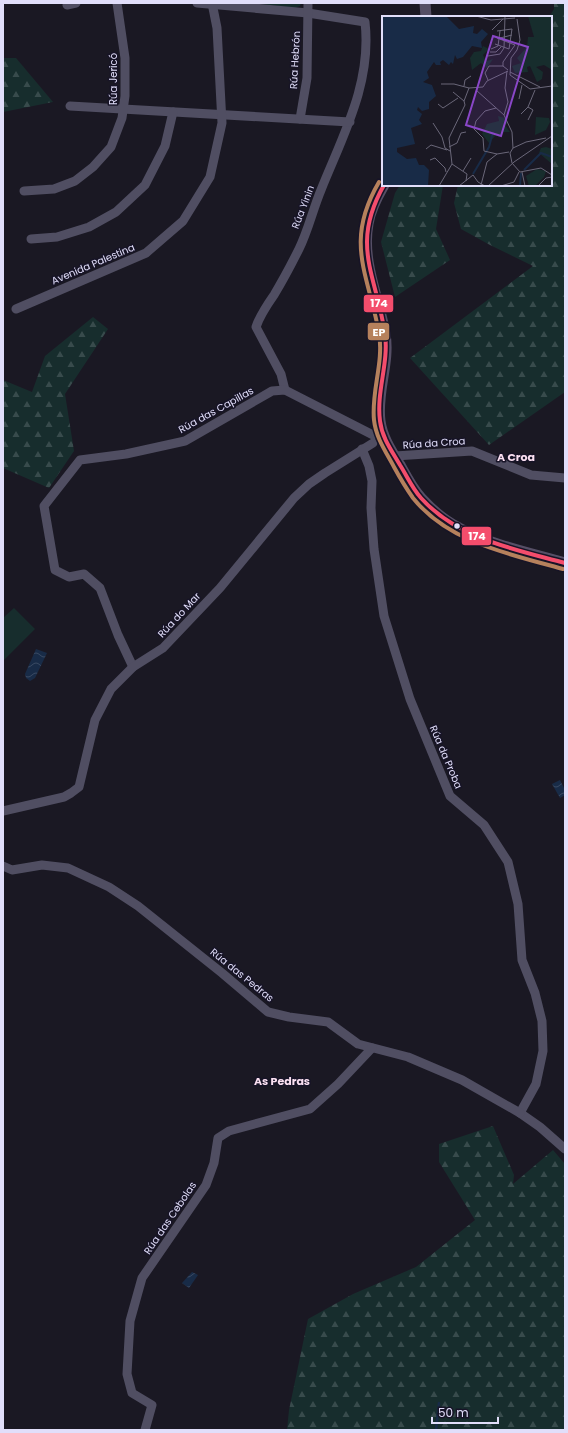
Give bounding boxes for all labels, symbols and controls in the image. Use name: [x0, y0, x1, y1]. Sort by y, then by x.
inset map: [382, 16, 552, 186]
street label: Rúa Hebrón: [286, 30, 304, 90]
street label: Rúa Jericó: [106, 53, 121, 105]
street label: Rúa Yinin: [288, 183, 318, 231]
street label: Avenida Palestina: [49, 240, 137, 288]
line badge: 174: [363, 294, 394, 313]
text: 174: [370, 295, 388, 311]
line badge: EP: [367, 322, 390, 341]
text: EP: [373, 324, 386, 340]
street label: Rúa das Capillas: [176, 383, 256, 437]
street label: Rúa da Croa: [402, 433, 466, 453]
district label: A Croa: [497, 449, 535, 465]
unlabelled marker: [452, 521, 462, 531]
line badge: 174: [461, 526, 492, 546]
text: 174: [468, 528, 486, 544]
street label: Rúa do Mar: [154, 589, 204, 641]
street label: Rúa da Proba: [426, 723, 466, 791]
street label: Rúa das Pedras: [207, 945, 277, 1005]
district label: As Pedras: [254, 1073, 310, 1089]
street label: Rúa das Cebolas: [140, 1179, 200, 1257]
scale bar: [432, 1399, 498, 1425]
text: 50 m: [438, 1404, 469, 1421]

